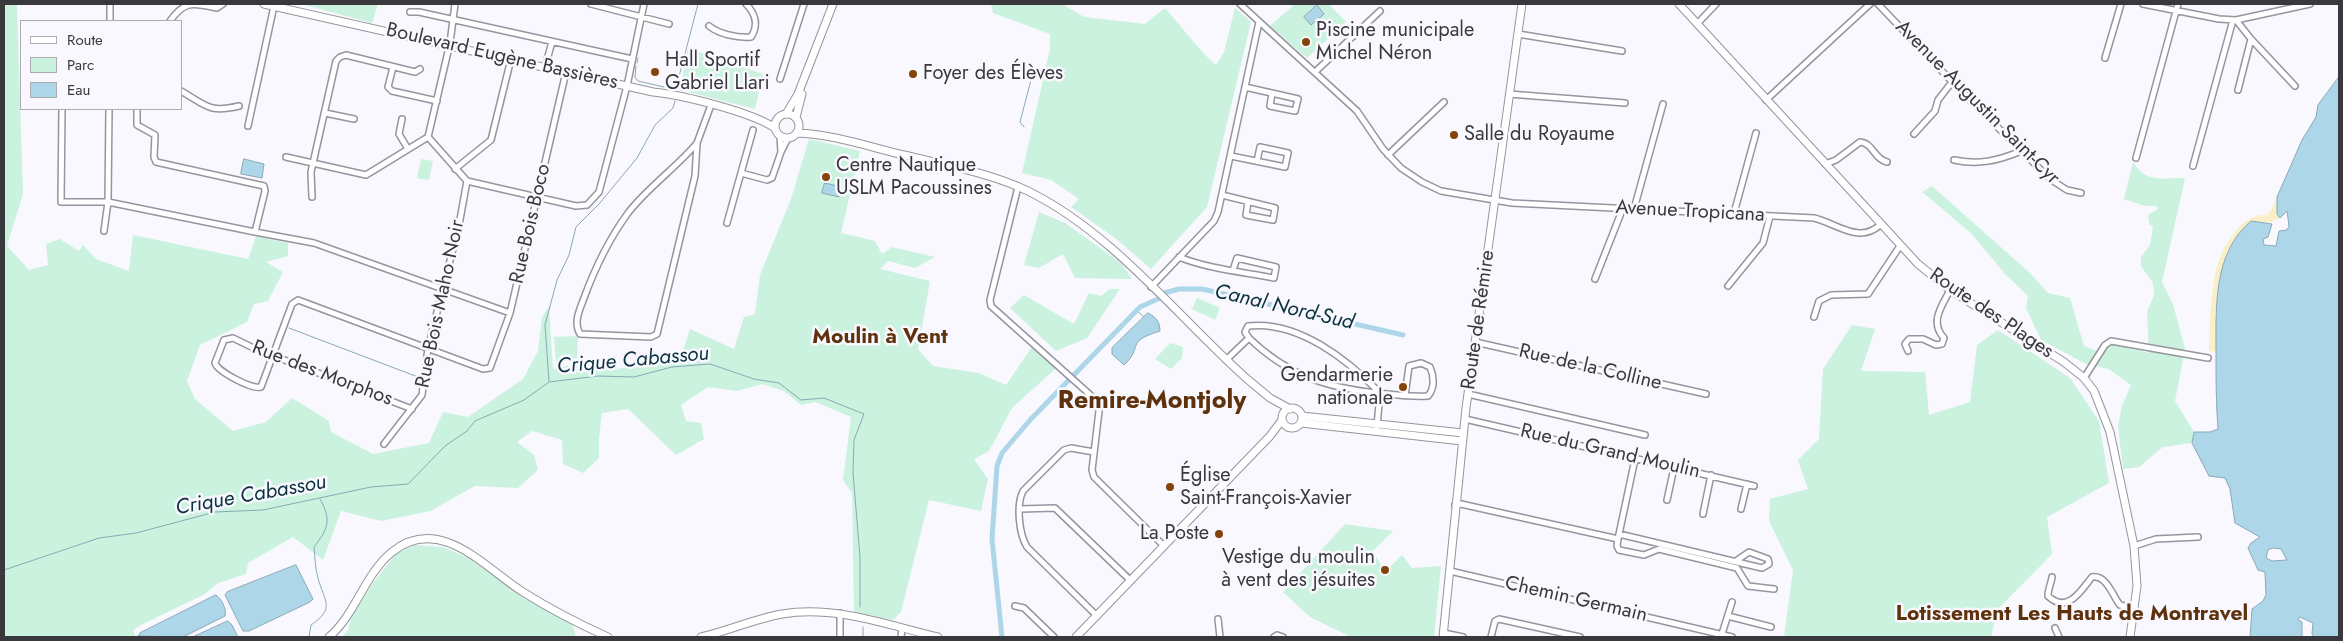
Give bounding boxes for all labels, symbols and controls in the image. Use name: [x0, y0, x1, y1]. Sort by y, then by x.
street label: Avenue Augustin Saint-Cyr: [1890, 16, 2064, 190]
street label: Boulevard Eugène Bassières: [384, 19, 620, 95]
place label: Piscine municipale Michel Néron: [1316, 19, 1474, 66]
legend: [20, 20, 182, 110]
text: Route: [67, 29, 103, 51]
marker: Piscine municipale Michel Néron: [1300, 36, 1312, 48]
place label: Hall Sportif Gabriel Llari: [665, 49, 770, 96]
text: Parc: [67, 54, 94, 76]
place label: Foyer des Élèves: [923, 62, 1063, 86]
marker: Hall Sportif Gabriel Llari: [649, 66, 661, 78]
marker: Foyer des Élèves: [907, 68, 919, 80]
text: Eau: [67, 79, 90, 101]
place label: Salle du Royaume: [1464, 123, 1615, 147]
marker: Salle du Royaume: [1448, 129, 1460, 141]
place label: Centre Nautique USLM Pacoussines: [836, 154, 992, 201]
street label: Rue Bois Boco: [506, 162, 556, 286]
marker: Centre Nautique USLM Pacoussines: [820, 171, 832, 183]
street label: Avenue Tropicana: [1615, 196, 1765, 228]
street label: Rue Bois Maho Noir: [411, 218, 471, 390]
street label: Route de Rémire: [1457, 249, 1501, 391]
street label: Route des Plages: [1924, 264, 2058, 364]
water label: Canal Nord-Sud: [1212, 280, 1356, 336]
district label: Moulin à Vent: [812, 325, 948, 351]
street label: Rue des Morphos: [248, 336, 396, 412]
street label: Rue de la Colline: [1516, 340, 1664, 396]
water label: Crique Cabassou: [556, 342, 710, 380]
place label: Gendarmerie nationale: [1281, 364, 1393, 411]
marker: Gendarmerie nationale: [1397, 381, 1409, 393]
district label: Remire-Montjoly: [1058, 387, 1246, 417]
street label: Rue du Grand Moulin: [1518, 420, 1702, 484]
place label: Église Saint-François-Xavier: [1180, 464, 1352, 511]
water label: Crique Cabassou: [174, 470, 328, 522]
marker: Église Saint-François-Xavier: [1164, 481, 1176, 493]
place label: La Poste: [1140, 522, 1209, 546]
marker: La Poste: [1213, 528, 1225, 540]
place label: Vestige du moulin à vent des jésuites: [1221, 546, 1375, 593]
marker: Vestige du moulin à vent des jésuites: [1379, 564, 1391, 576]
street label: Chemin Germain: [1502, 572, 1650, 628]
district label: Lotissement Les Hauts de Montravel: [1896, 602, 2248, 628]

